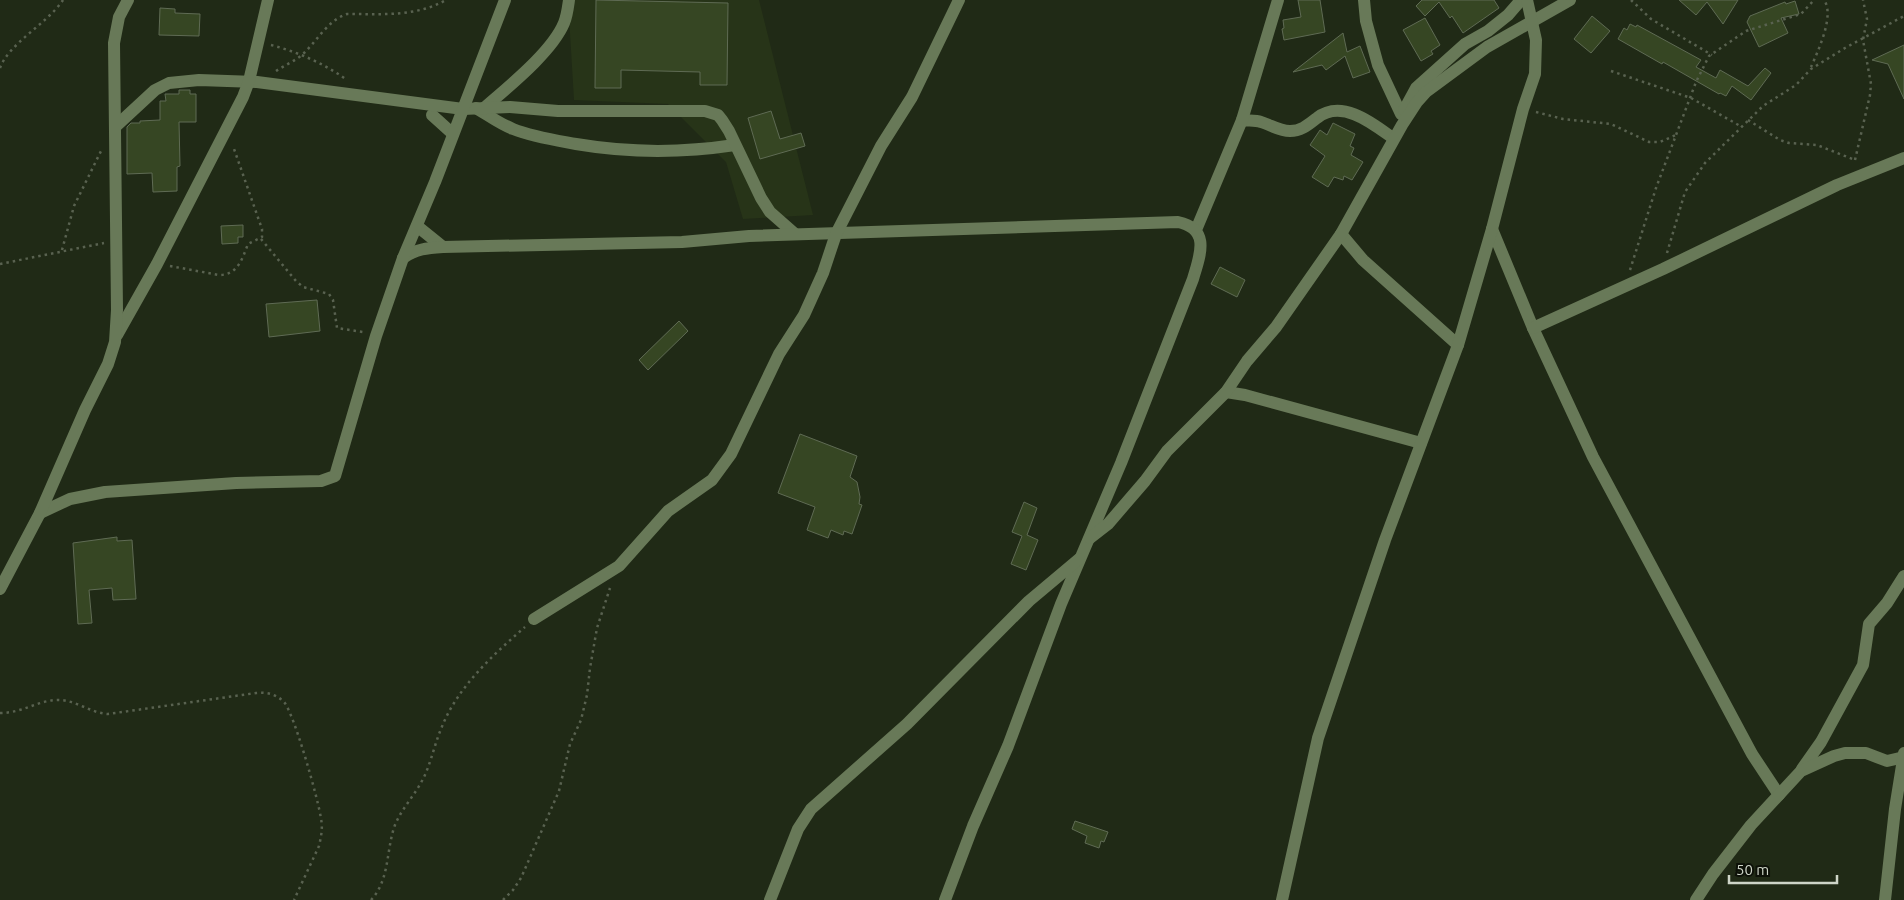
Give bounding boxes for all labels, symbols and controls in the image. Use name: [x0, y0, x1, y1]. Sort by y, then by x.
scale bar: [1729, 852, 1836, 884]
text: 50 m: [1736, 861, 1769, 878]

